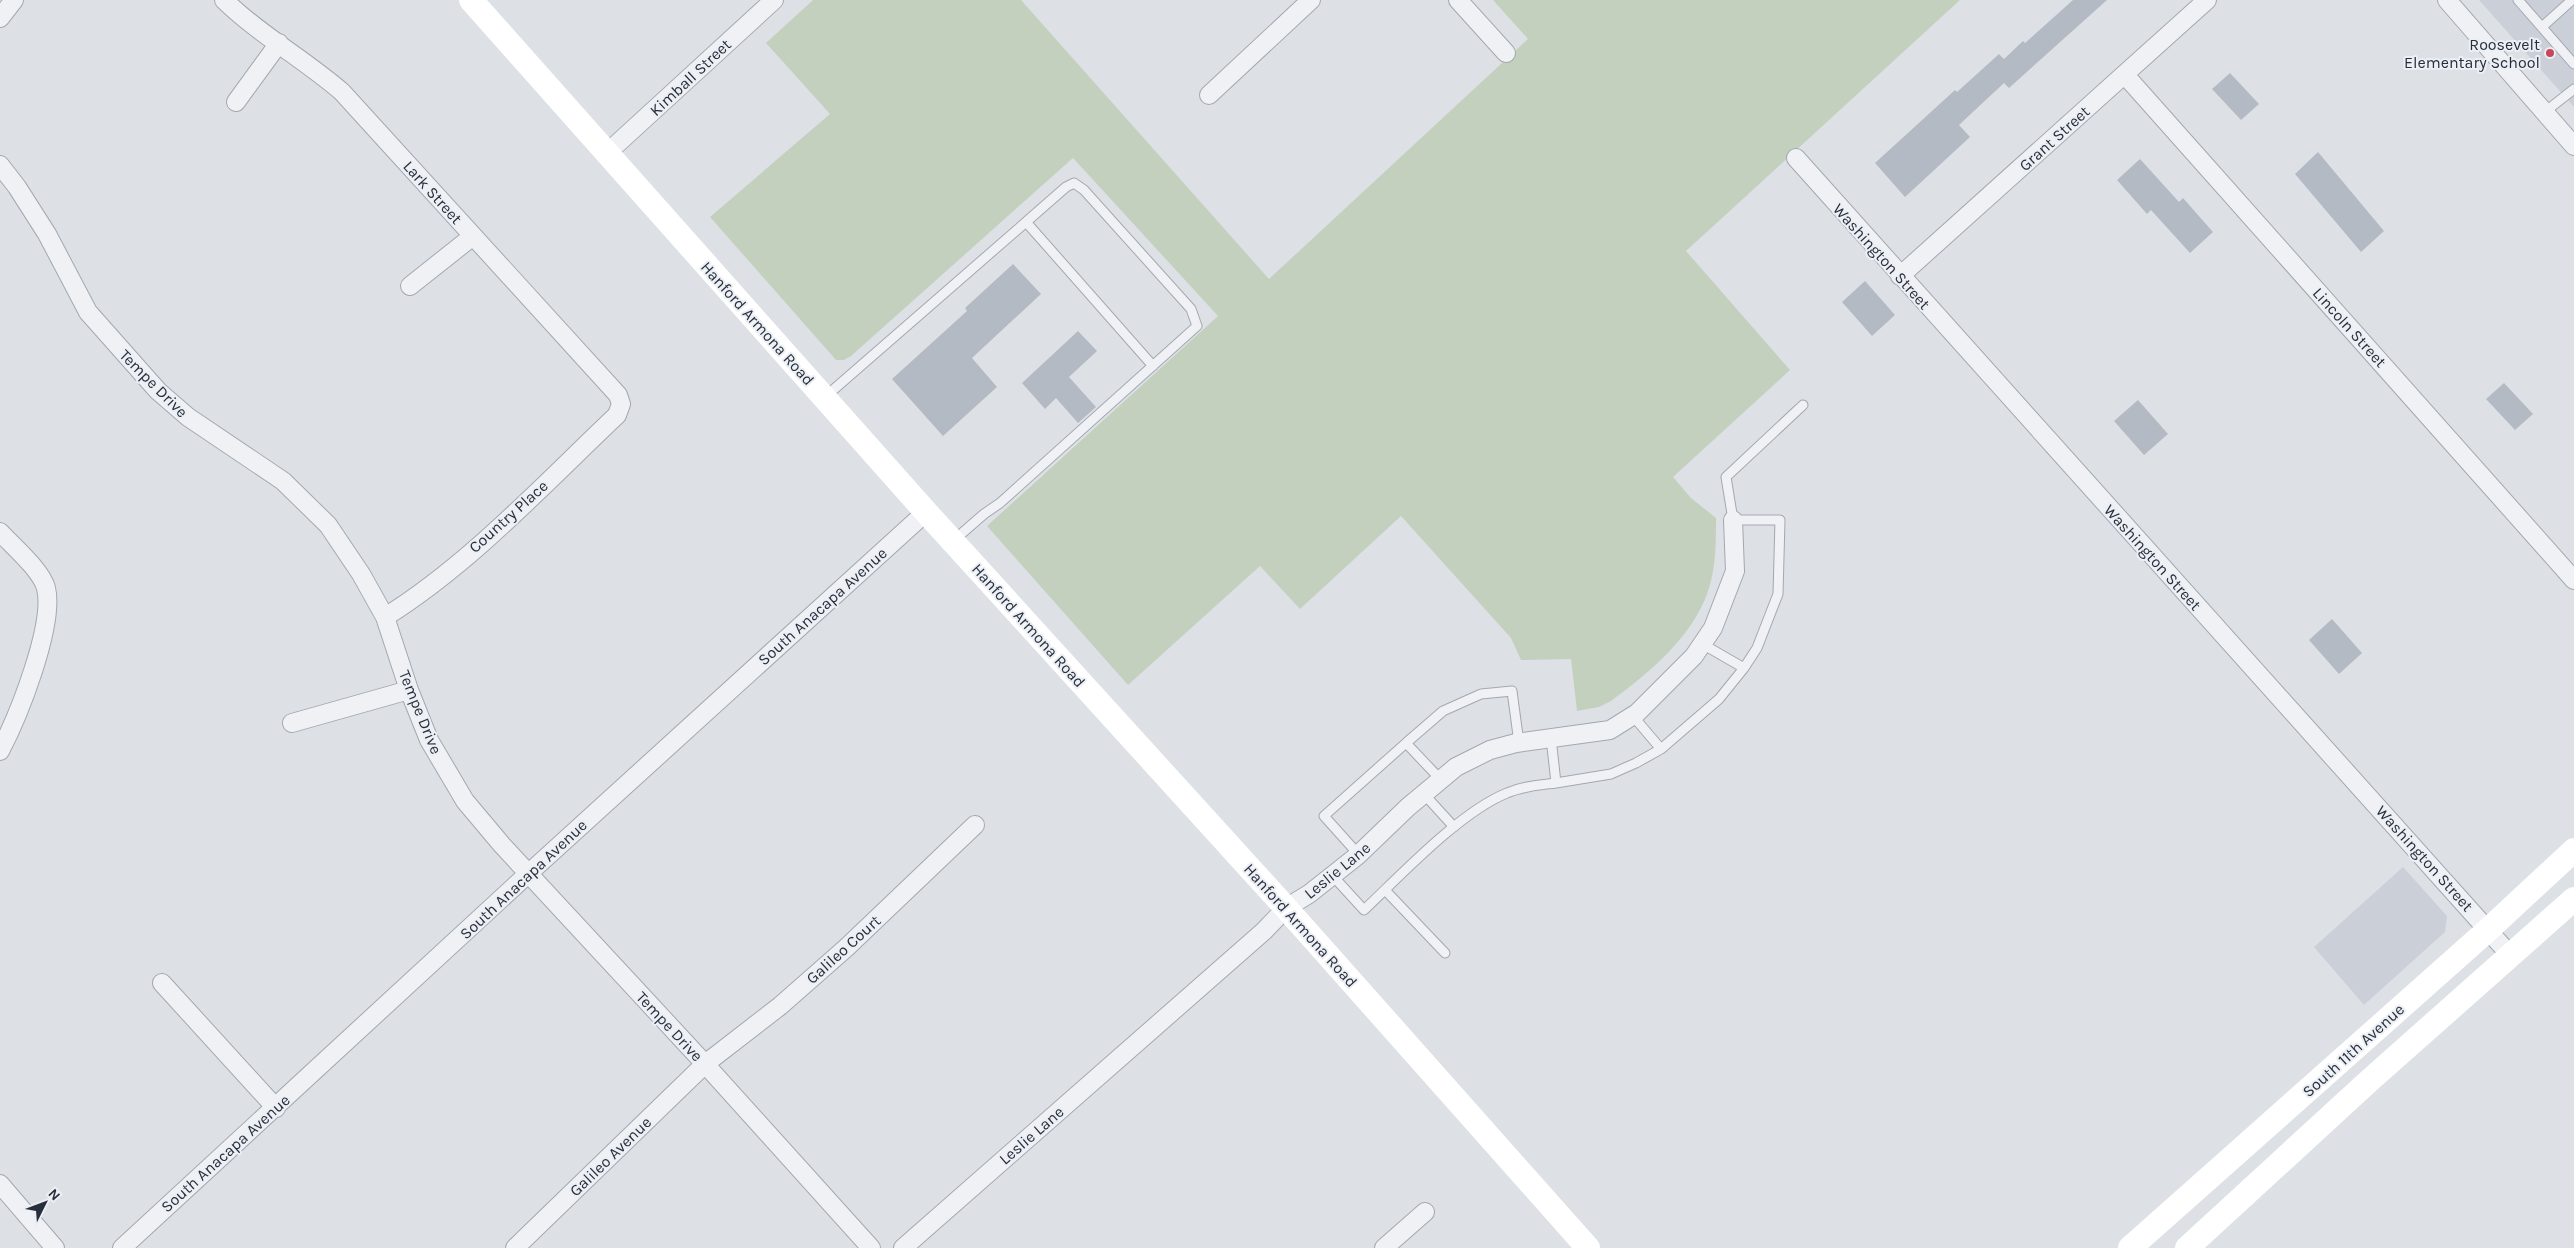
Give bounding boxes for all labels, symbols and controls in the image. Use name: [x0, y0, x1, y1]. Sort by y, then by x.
street label: Kimball Street: [646, 35, 735, 120]
place label: Roosevelt Elementary School: [2404, 35, 2540, 72]
marker: Roosevelt Elementary School: [2544, 47, 2556, 59]
street label: Grant Street: [2015, 102, 2093, 175]
street label: Lark Street: [399, 157, 466, 228]
street label: Washington Street: [1829, 199, 1934, 313]
street label: Hanford Armona Road: [697, 257, 818, 389]
street label: Lincoln Street: [2309, 284, 2390, 371]
street label: Tempe Drive: [116, 345, 192, 421]
street label: Country Place: [465, 476, 552, 557]
street label: Washington Street: [2100, 500, 2205, 614]
street label: South Anacapa Avenue: [754, 543, 891, 669]
street label: Hanford Armona Road: [968, 559, 1089, 691]
street label: Tempe Drive: [395, 667, 446, 757]
street label: Washington Street: [2372, 801, 2477, 915]
street label: South Anacapa Avenue: [456, 815, 591, 943]
street label: Leslie Lane: [1300, 838, 1374, 903]
street label: Hanford Armona Road: [1240, 859, 1361, 991]
street label: Galileo Court: [802, 911, 884, 988]
street label: Tempe Drive: [632, 987, 707, 1065]
street label: South 11th Avenue: [2299, 1000, 2408, 1101]
street label: South Anacapa Avenue: [157, 1090, 294, 1216]
street label: Leslie Lane: [995, 1102, 1068, 1169]
street label: Galileo Avenue: [566, 1113, 655, 1200]
north arrow: [20, 1178, 70, 1228]
text: N: [45, 1185, 64, 1204]

